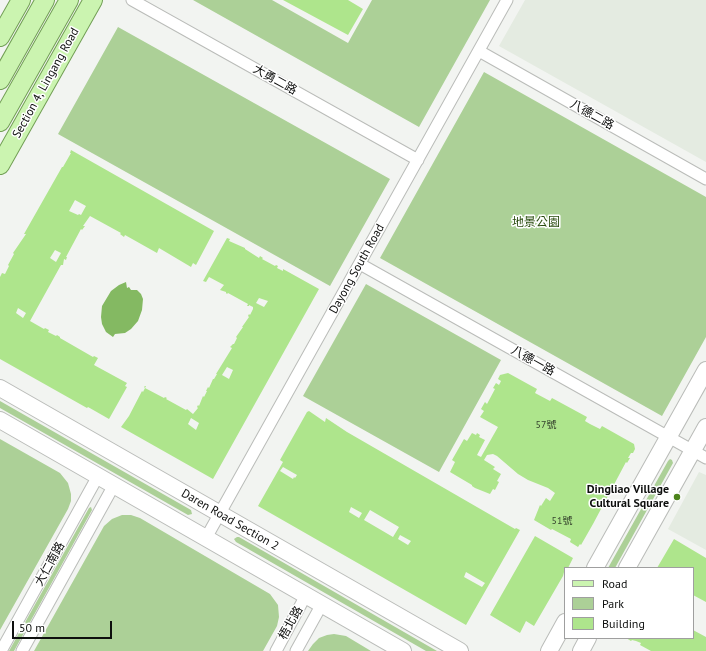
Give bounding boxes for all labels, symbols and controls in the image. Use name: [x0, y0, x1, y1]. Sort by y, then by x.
street label: Section 4, Lingang Road: [10, 25, 82, 141]
street label: 大勇二路: [251, 62, 299, 98]
street label: 八德二路: [568, 97, 616, 133]
park label: 地景公園: [512, 216, 560, 230]
street label: Dayong South Road: [326, 222, 388, 316]
street label: 八德一路: [509, 343, 557, 379]
house number: 57號: [536, 419, 556, 431]
place label: Dingliao Village Cultural Square: [587, 483, 669, 511]
street label: Daren Road Section 2: [179, 486, 281, 554]
marker: Dingliao Village Cultural Square: [672, 492, 682, 502]
house number: 51號: [552, 515, 572, 527]
street label: 大仁南路: [32, 540, 68, 588]
legend: [564, 567, 694, 639]
text: Road: [602, 576, 627, 591]
text: Park: [602, 596, 624, 611]
street label: 梧北路: [276, 604, 306, 642]
scale bar: [14, 613, 114, 639]
text: Building: [602, 616, 645, 631]
text: 50 m: [19, 620, 45, 635]

